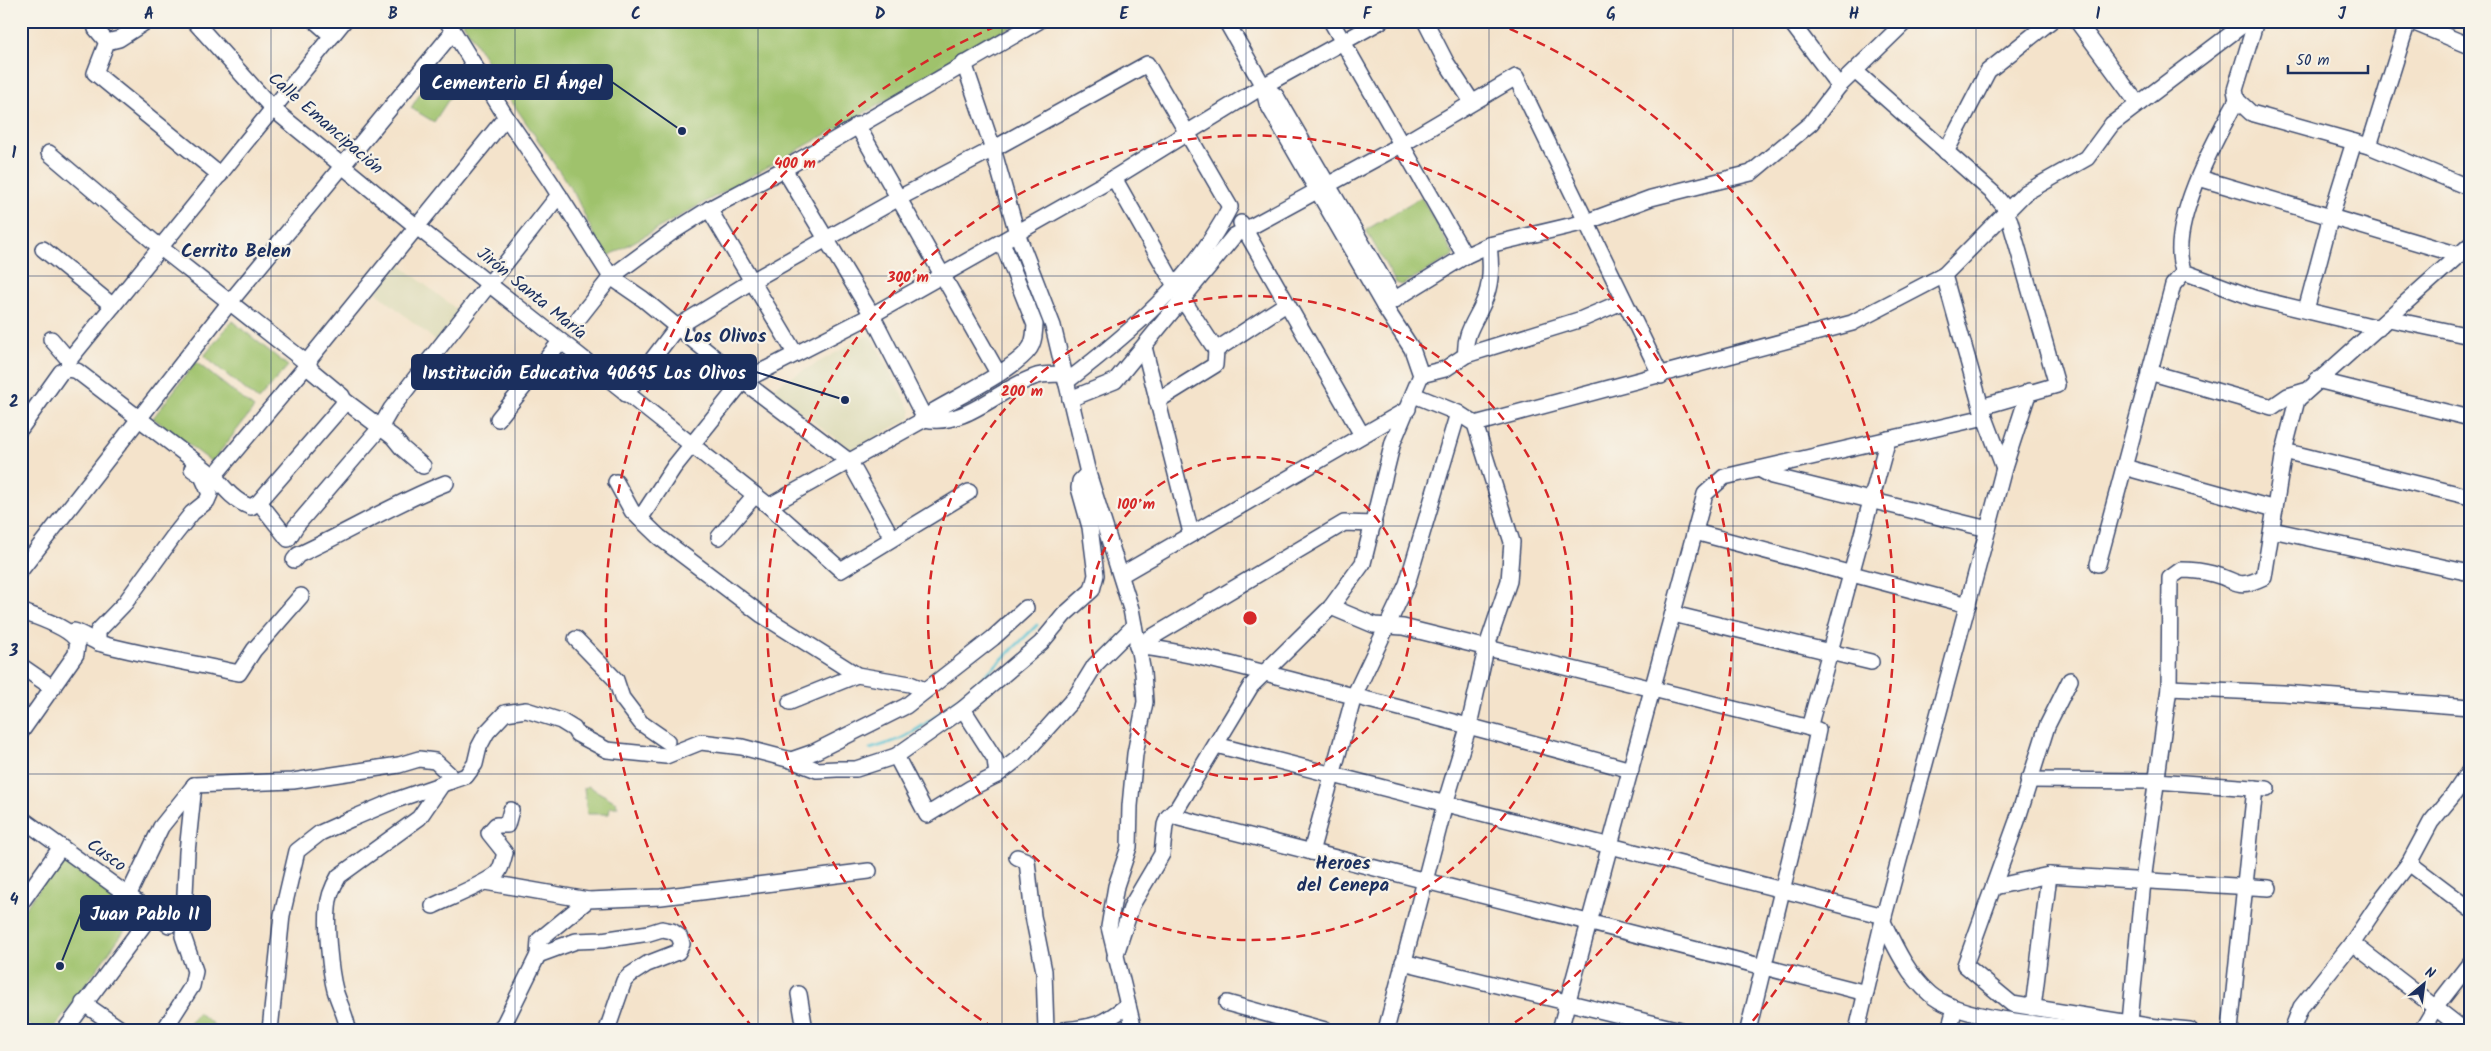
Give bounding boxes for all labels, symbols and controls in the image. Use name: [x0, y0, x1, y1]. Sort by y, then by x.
text: A: [144, 2, 154, 27]
text: B: [388, 2, 398, 27]
text: C: [631, 2, 641, 27]
text: D: [875, 2, 886, 27]
text: E: [1120, 2, 1130, 27]
text: F: [1363, 2, 1373, 27]
text: G: [1606, 2, 1616, 27]
text: H: [1849, 2, 1859, 27]
text: I: [2096, 2, 2101, 27]
text: J: [2338, 2, 2347, 27]
scale bar: [2288, 42, 2368, 74]
text: 50 m: [2296, 49, 2330, 73]
street label: Calle Emancipación: [261, 65, 389, 183]
callout: Cementerio El Ángel: [421, 65, 612, 99]
text: Cementerio El Ángel: [432, 69, 603, 99]
text: 1: [12, 141, 17, 166]
text: 400 m: [774, 152, 816, 176]
district label: Cerrito Belen: [181, 237, 291, 267]
street label: Jirón Santa María: [469, 240, 593, 348]
text: 300 m: [886, 266, 929, 290]
district label: Los Olivos: [684, 322, 766, 352]
callout: Institución Educativa 40695 Los Olivos: [412, 355, 756, 389]
text: Institución Educativa 40695 Los Olivos: [422, 359, 746, 389]
text: 200 m: [1001, 380, 1043, 404]
text: 2: [9, 390, 19, 415]
text: 100 m: [1117, 493, 1155, 517]
centre of rings: [1241, 609, 1259, 627]
text: 3: [9, 639, 19, 664]
street label: Cusco: [80, 832, 132, 880]
district label: Heroes del Cenepa: [1297, 849, 1390, 901]
text: 4: [10, 888, 19, 913]
callout: Juan Pablo II: [81, 896, 210, 930]
text: Juan Pablo II: [90, 900, 200, 930]
north arrow: [2398, 958, 2448, 1008]
text: N: [2421, 962, 2439, 985]

